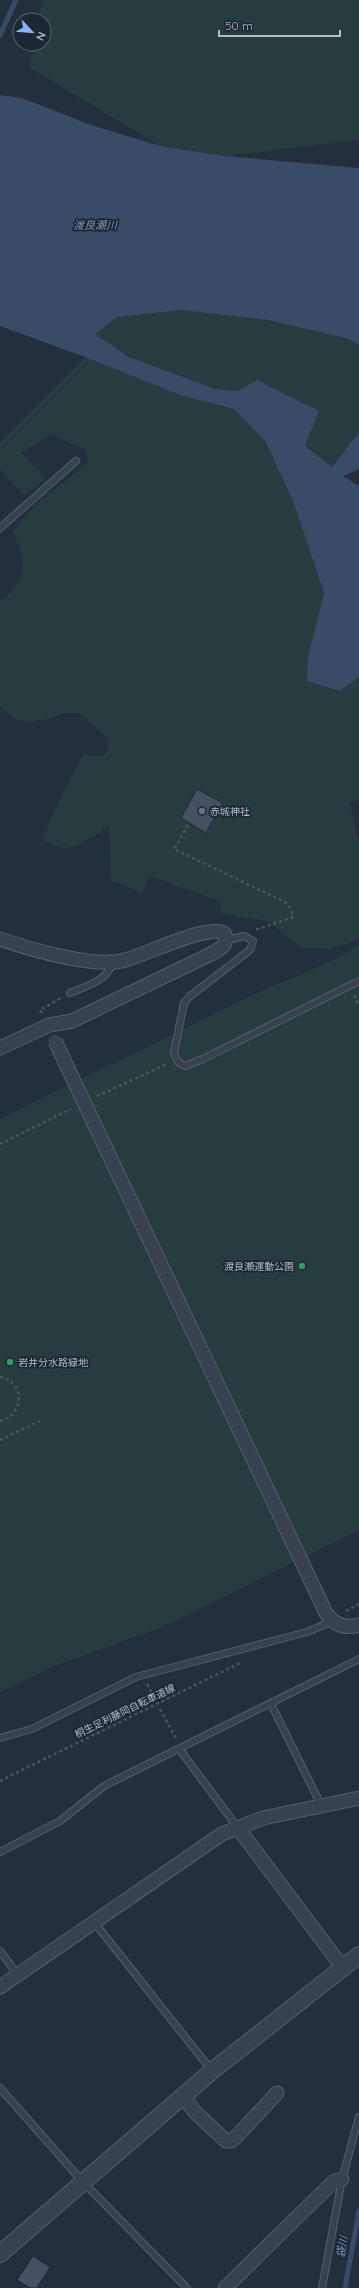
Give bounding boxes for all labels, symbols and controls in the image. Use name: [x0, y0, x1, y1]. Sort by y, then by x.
north arrow: [12, 12, 52, 52]
scale bar: [219, 12, 340, 38]
text: 50 m: [225, 18, 253, 33]
text: N: [33, 30, 49, 43]
water label: 渡良瀬川: [73, 218, 118, 232]
place label: 赤城神社: [210, 805, 250, 818]
marker: 赤城神社: [197, 806, 207, 816]
place label: 渡良瀬運動公園: [224, 1260, 294, 1273]
marker: 渡良瀬運動公園: [297, 1261, 307, 1271]
place label: 岩井分水路緑地: [18, 1356, 89, 1369]
marker: 岩井分水路緑地: [5, 1357, 15, 1367]
street label: 桐生足利藤岡自転車道線: [73, 1681, 177, 1741]
water label: 袋川: [333, 2234, 351, 2259]

